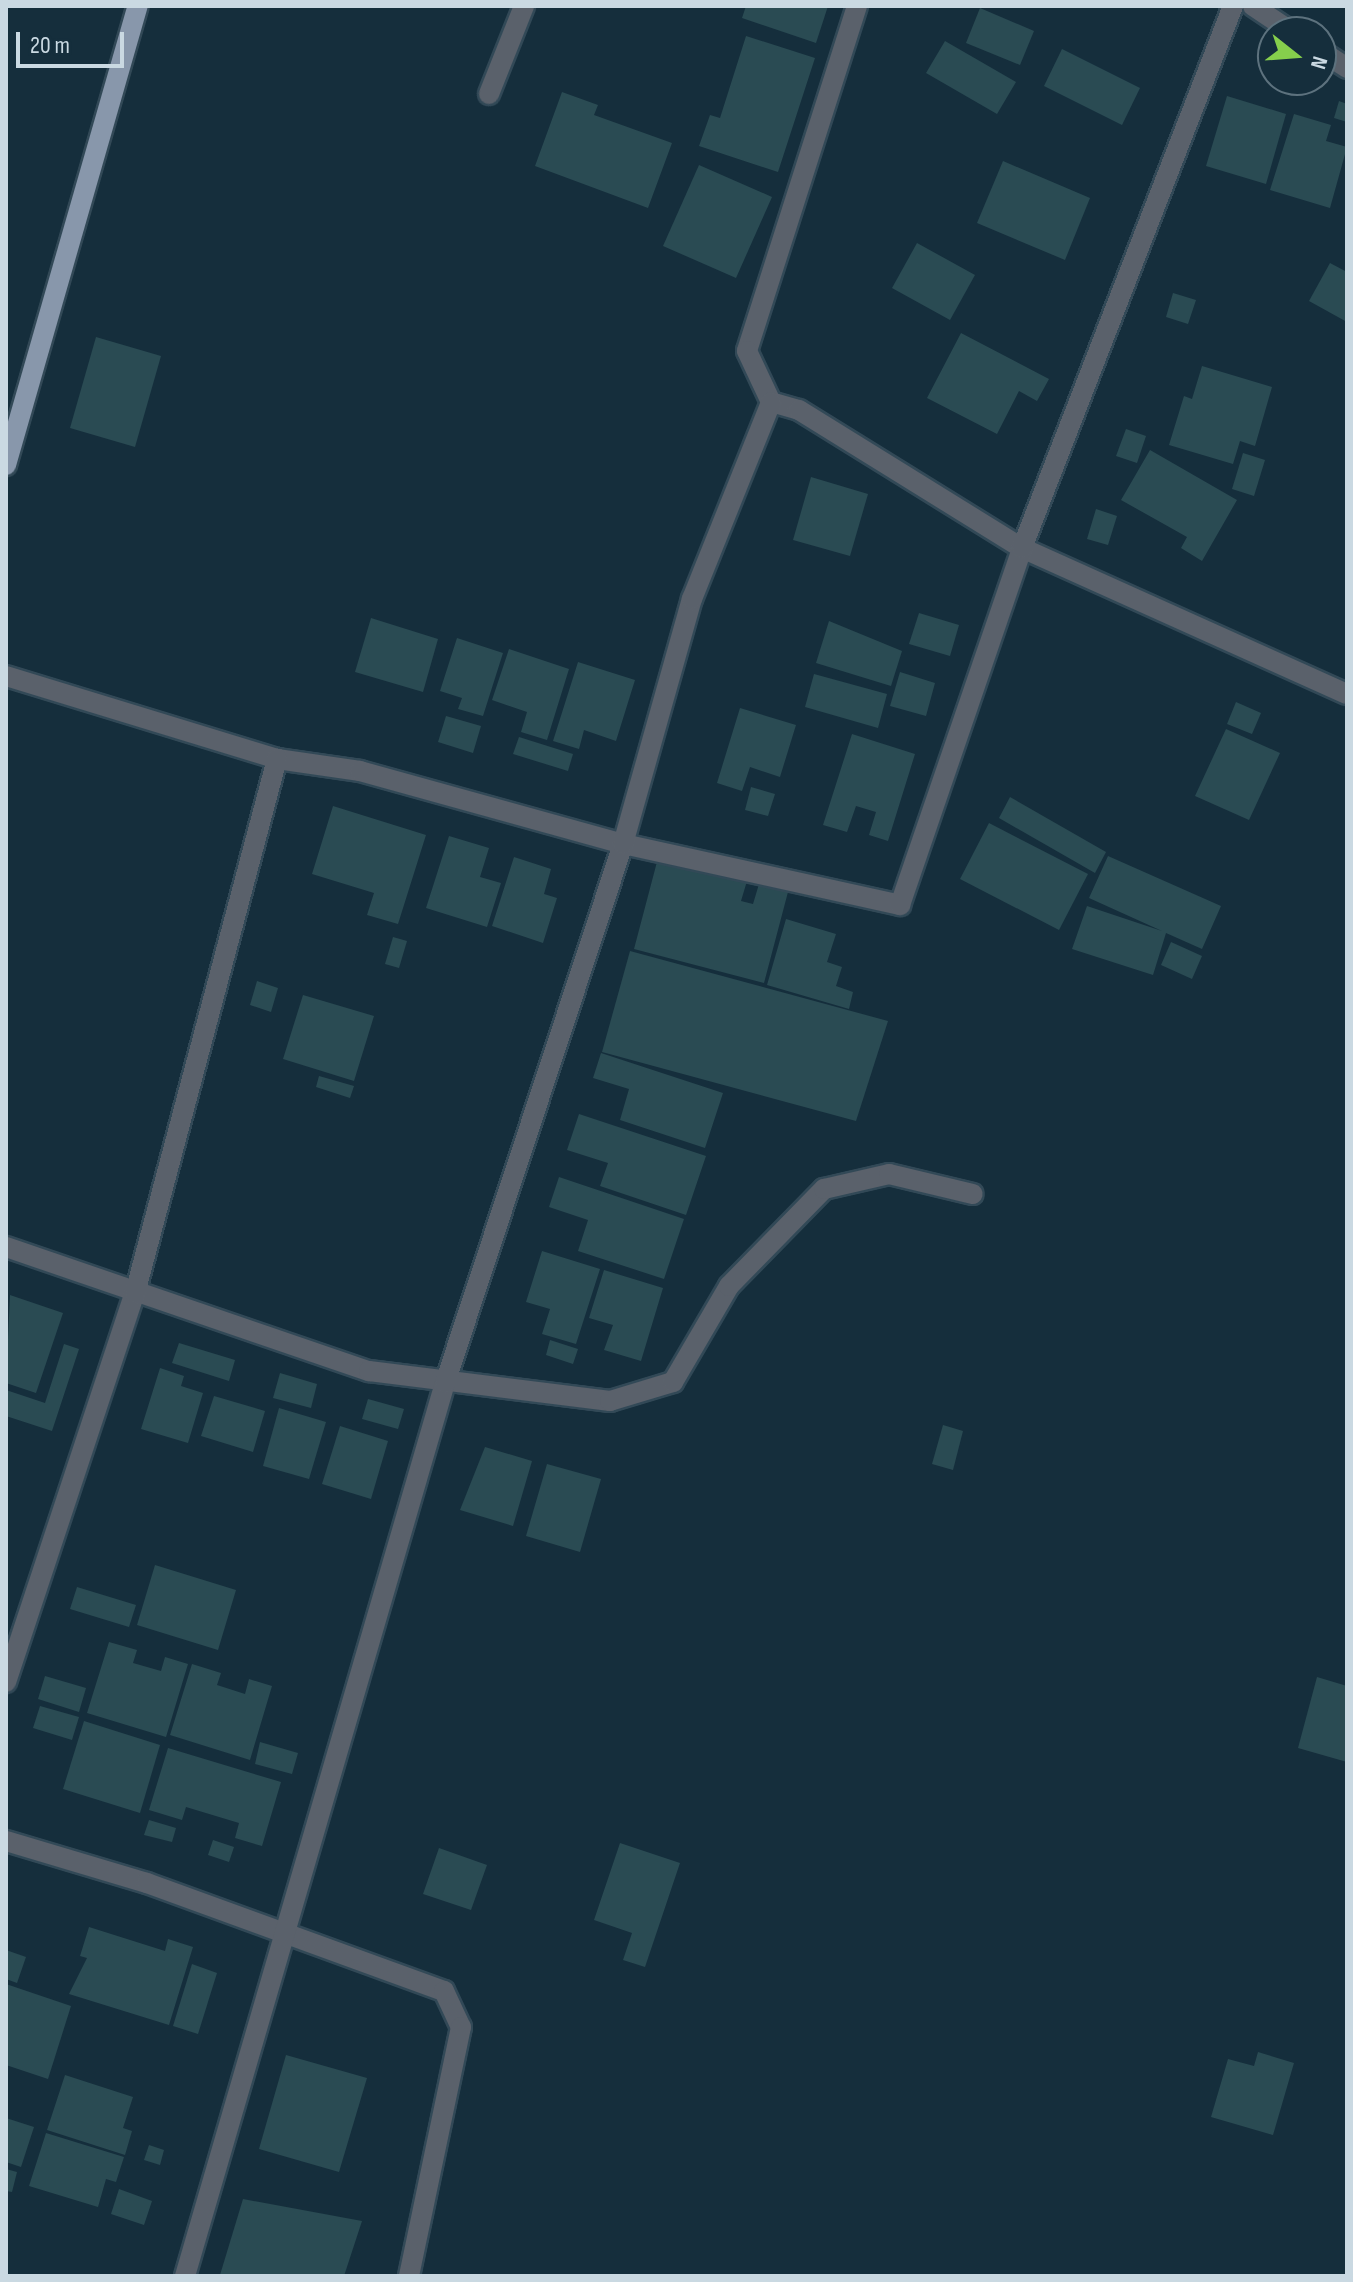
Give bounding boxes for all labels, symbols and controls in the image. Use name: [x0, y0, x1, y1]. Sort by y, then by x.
scale bar: [20, 16, 128, 66]
north arrow: [1257, 16, 1337, 96]
text: 20 m: [30, 31, 70, 60]
text: N: [1304, 53, 1333, 72]

